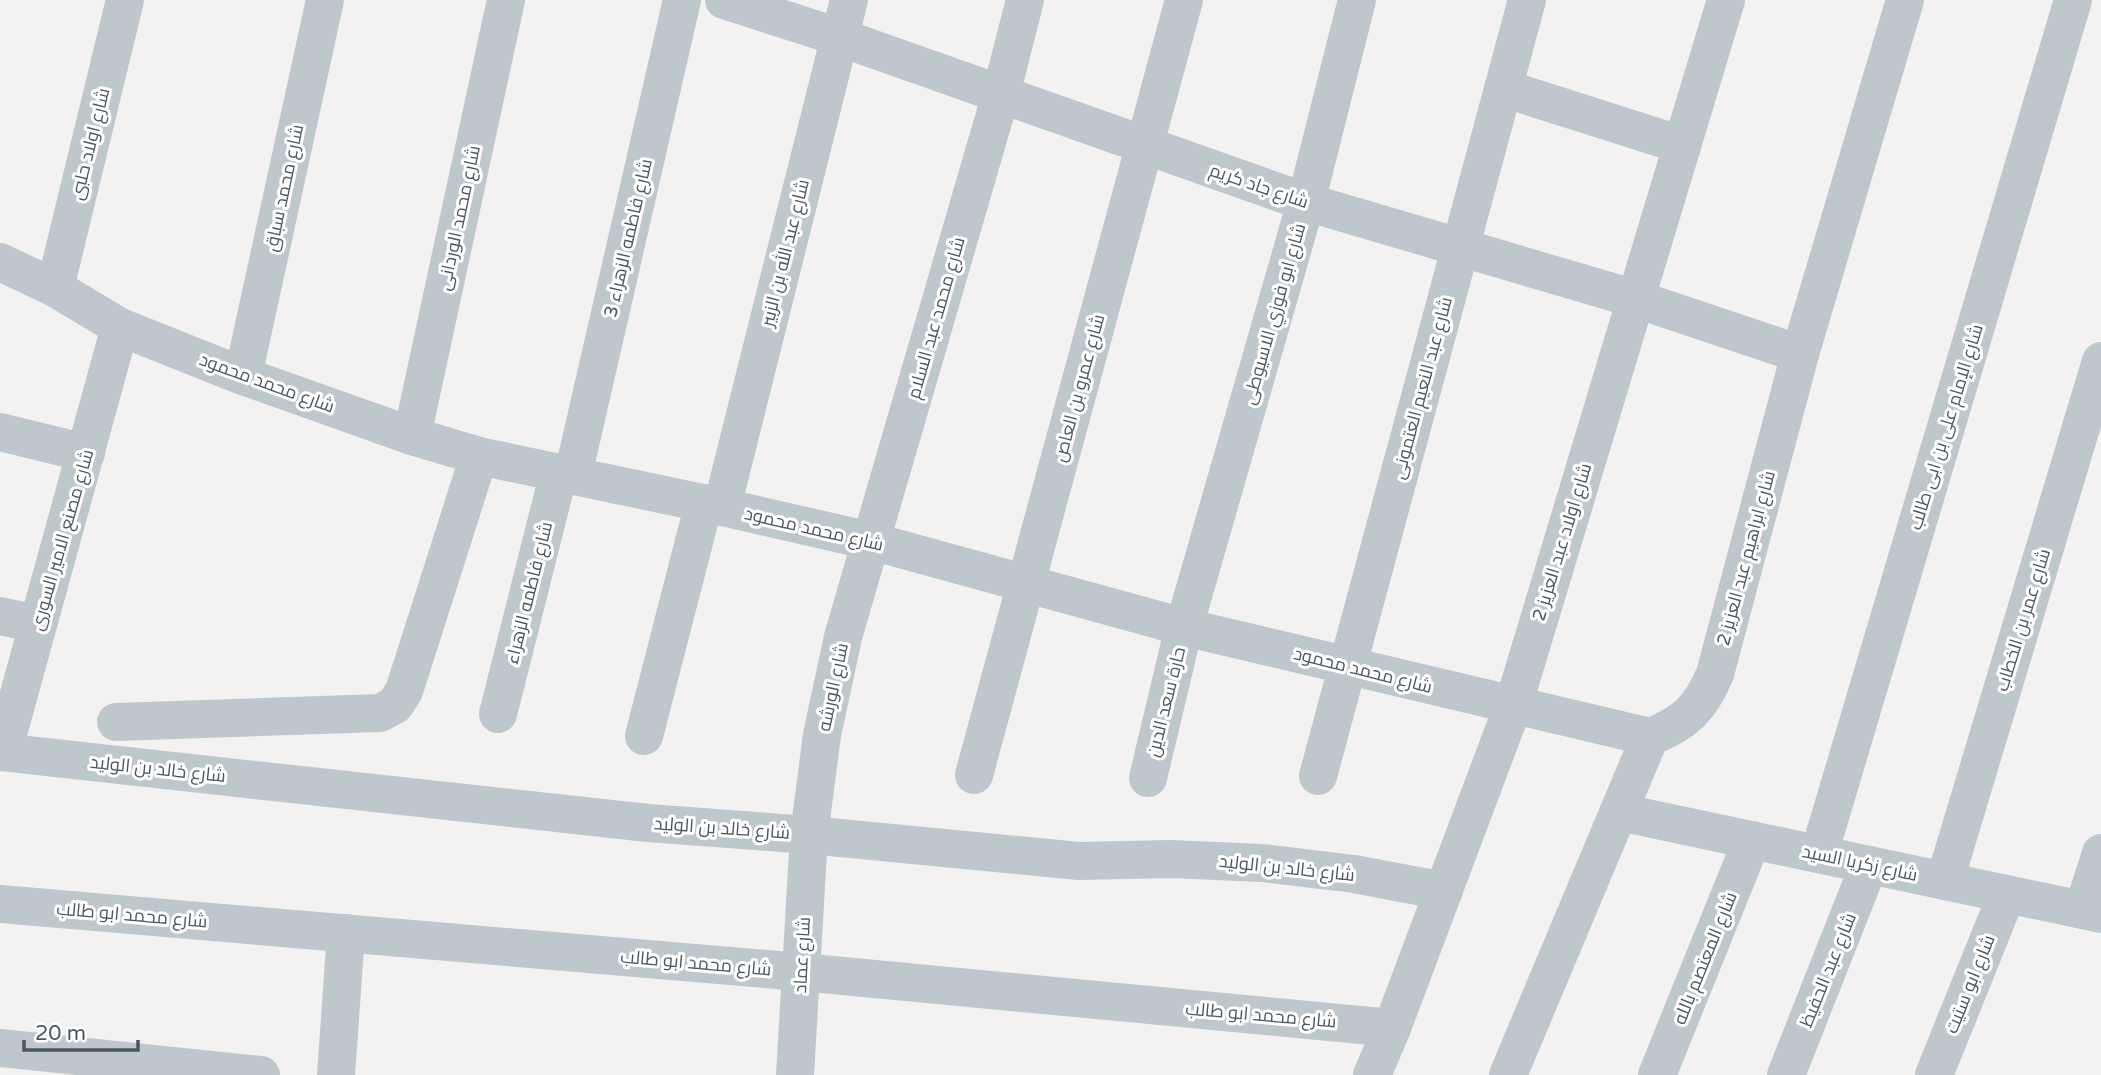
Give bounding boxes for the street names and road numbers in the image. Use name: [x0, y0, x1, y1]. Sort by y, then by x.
street label: شارع اولاد حلبى: [65, 86, 116, 203]
street label: شارع محمد سباق: [260, 122, 309, 254]
street label: شارع محمد الوردانى: [433, 144, 486, 293]
street label: شارع فاطمه الزهراء 3: [599, 157, 658, 320]
street label: شارع جاد كريم: [1206, 159, 1311, 214]
street label: شارع عبد الله بن الزبير: [755, 177, 815, 330]
street label: شارع ابو فوزي الاسيوطى: [1238, 221, 1313, 408]
street label: شارع محمد عبد السلام: [902, 235, 971, 402]
street label: شارع عبد النعيم العتمونى: [1387, 294, 1458, 482]
street label: شارع عمرو بن العاص: [1049, 312, 1110, 465]
street label: شارع الإمام على بن ابى طالب: [1904, 322, 1989, 533]
street label: شارع محمد محمود: [196, 348, 338, 419]
street label: شارع مصنع الامير السورى: [26, 447, 99, 634]
street label: شارع اولاد عبد العزيز 2: [1528, 461, 1597, 624]
street label: شارع ابراهيم عبد العزيز 2: [1712, 468, 1781, 648]
street label: شارع محمد محمود: [742, 502, 886, 557]
street label: شارع فاطمه الزهراء: [501, 520, 558, 667]
street label: شارع عمر بن الخطاب: [1991, 546, 2056, 694]
street label: شارع الورشه: [813, 641, 854, 733]
street label: شارع محمد محمود: [1291, 642, 1435, 699]
street label: حارة سعد الدين: [1142, 645, 1190, 759]
street label: شارع خالد بن الوليد: [89, 751, 227, 788]
street label: شارع خالد بن الوليد: [653, 812, 791, 845]
street label: شارع زكريا السيد: [1800, 840, 1920, 887]
street label: شارع خالد بن الوليد: [1218, 850, 1356, 887]
street label: شارع المعتصم بالله: [1668, 888, 1743, 1028]
street label: شارع محمد ابو طالب: [55, 897, 208, 934]
street label: شارع عبد الحفيظ: [1795, 910, 1862, 1031]
street label: شارع عماد: [789, 916, 816, 994]
street label: شارع ابو ستيت: [1940, 931, 2001, 1037]
street label: شارع محمد ابو طالب: [619, 945, 772, 982]
street label: شارع محمد ابو طالب: [1184, 997, 1337, 1034]

